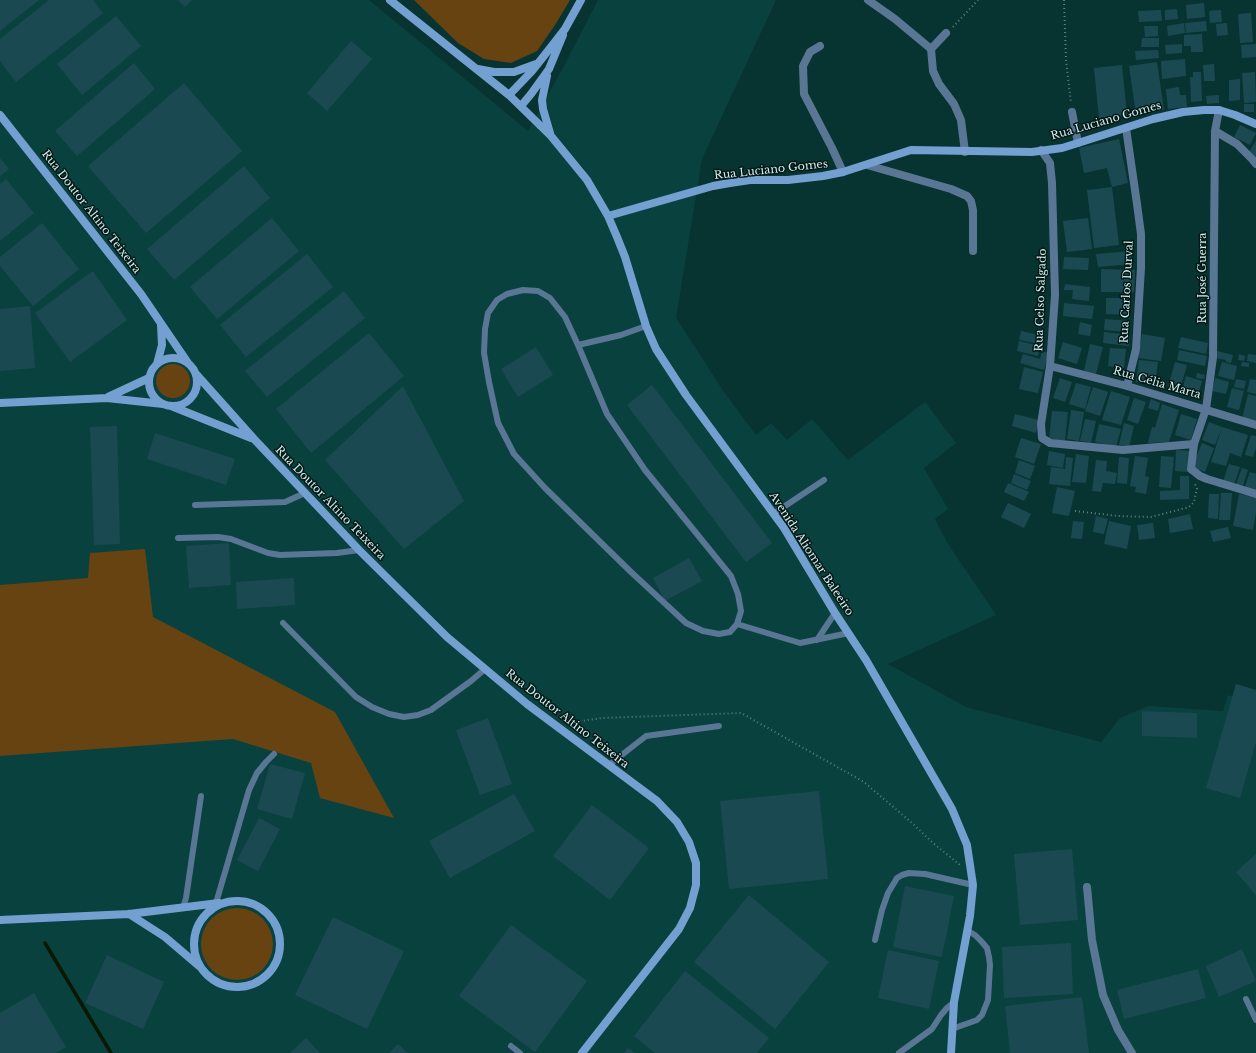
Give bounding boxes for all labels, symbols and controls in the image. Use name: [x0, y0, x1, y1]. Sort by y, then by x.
street label: Rua Luciano Gomes: [1049, 99, 1163, 143]
street label: Rua Doutor Altino Teixeira: [39, 148, 143, 276]
street label: Rua Luciano Gomes: [714, 157, 828, 183]
street label: Rua José Guerra: [1196, 233, 1210, 323]
street label: Rua Carlos Durval: [1118, 240, 1136, 344]
street label: Rua Celso Salgado: [1033, 248, 1049, 352]
street label: Rua Célia Marta: [1112, 364, 1202, 402]
street label: Rua Doutor Altino Teixeira: [272, 443, 388, 563]
street label: Avenida Aliomar Baleeiro: [766, 490, 856, 618]
street label: Rua Doutor Altino Teixeira: [503, 667, 631, 771]

